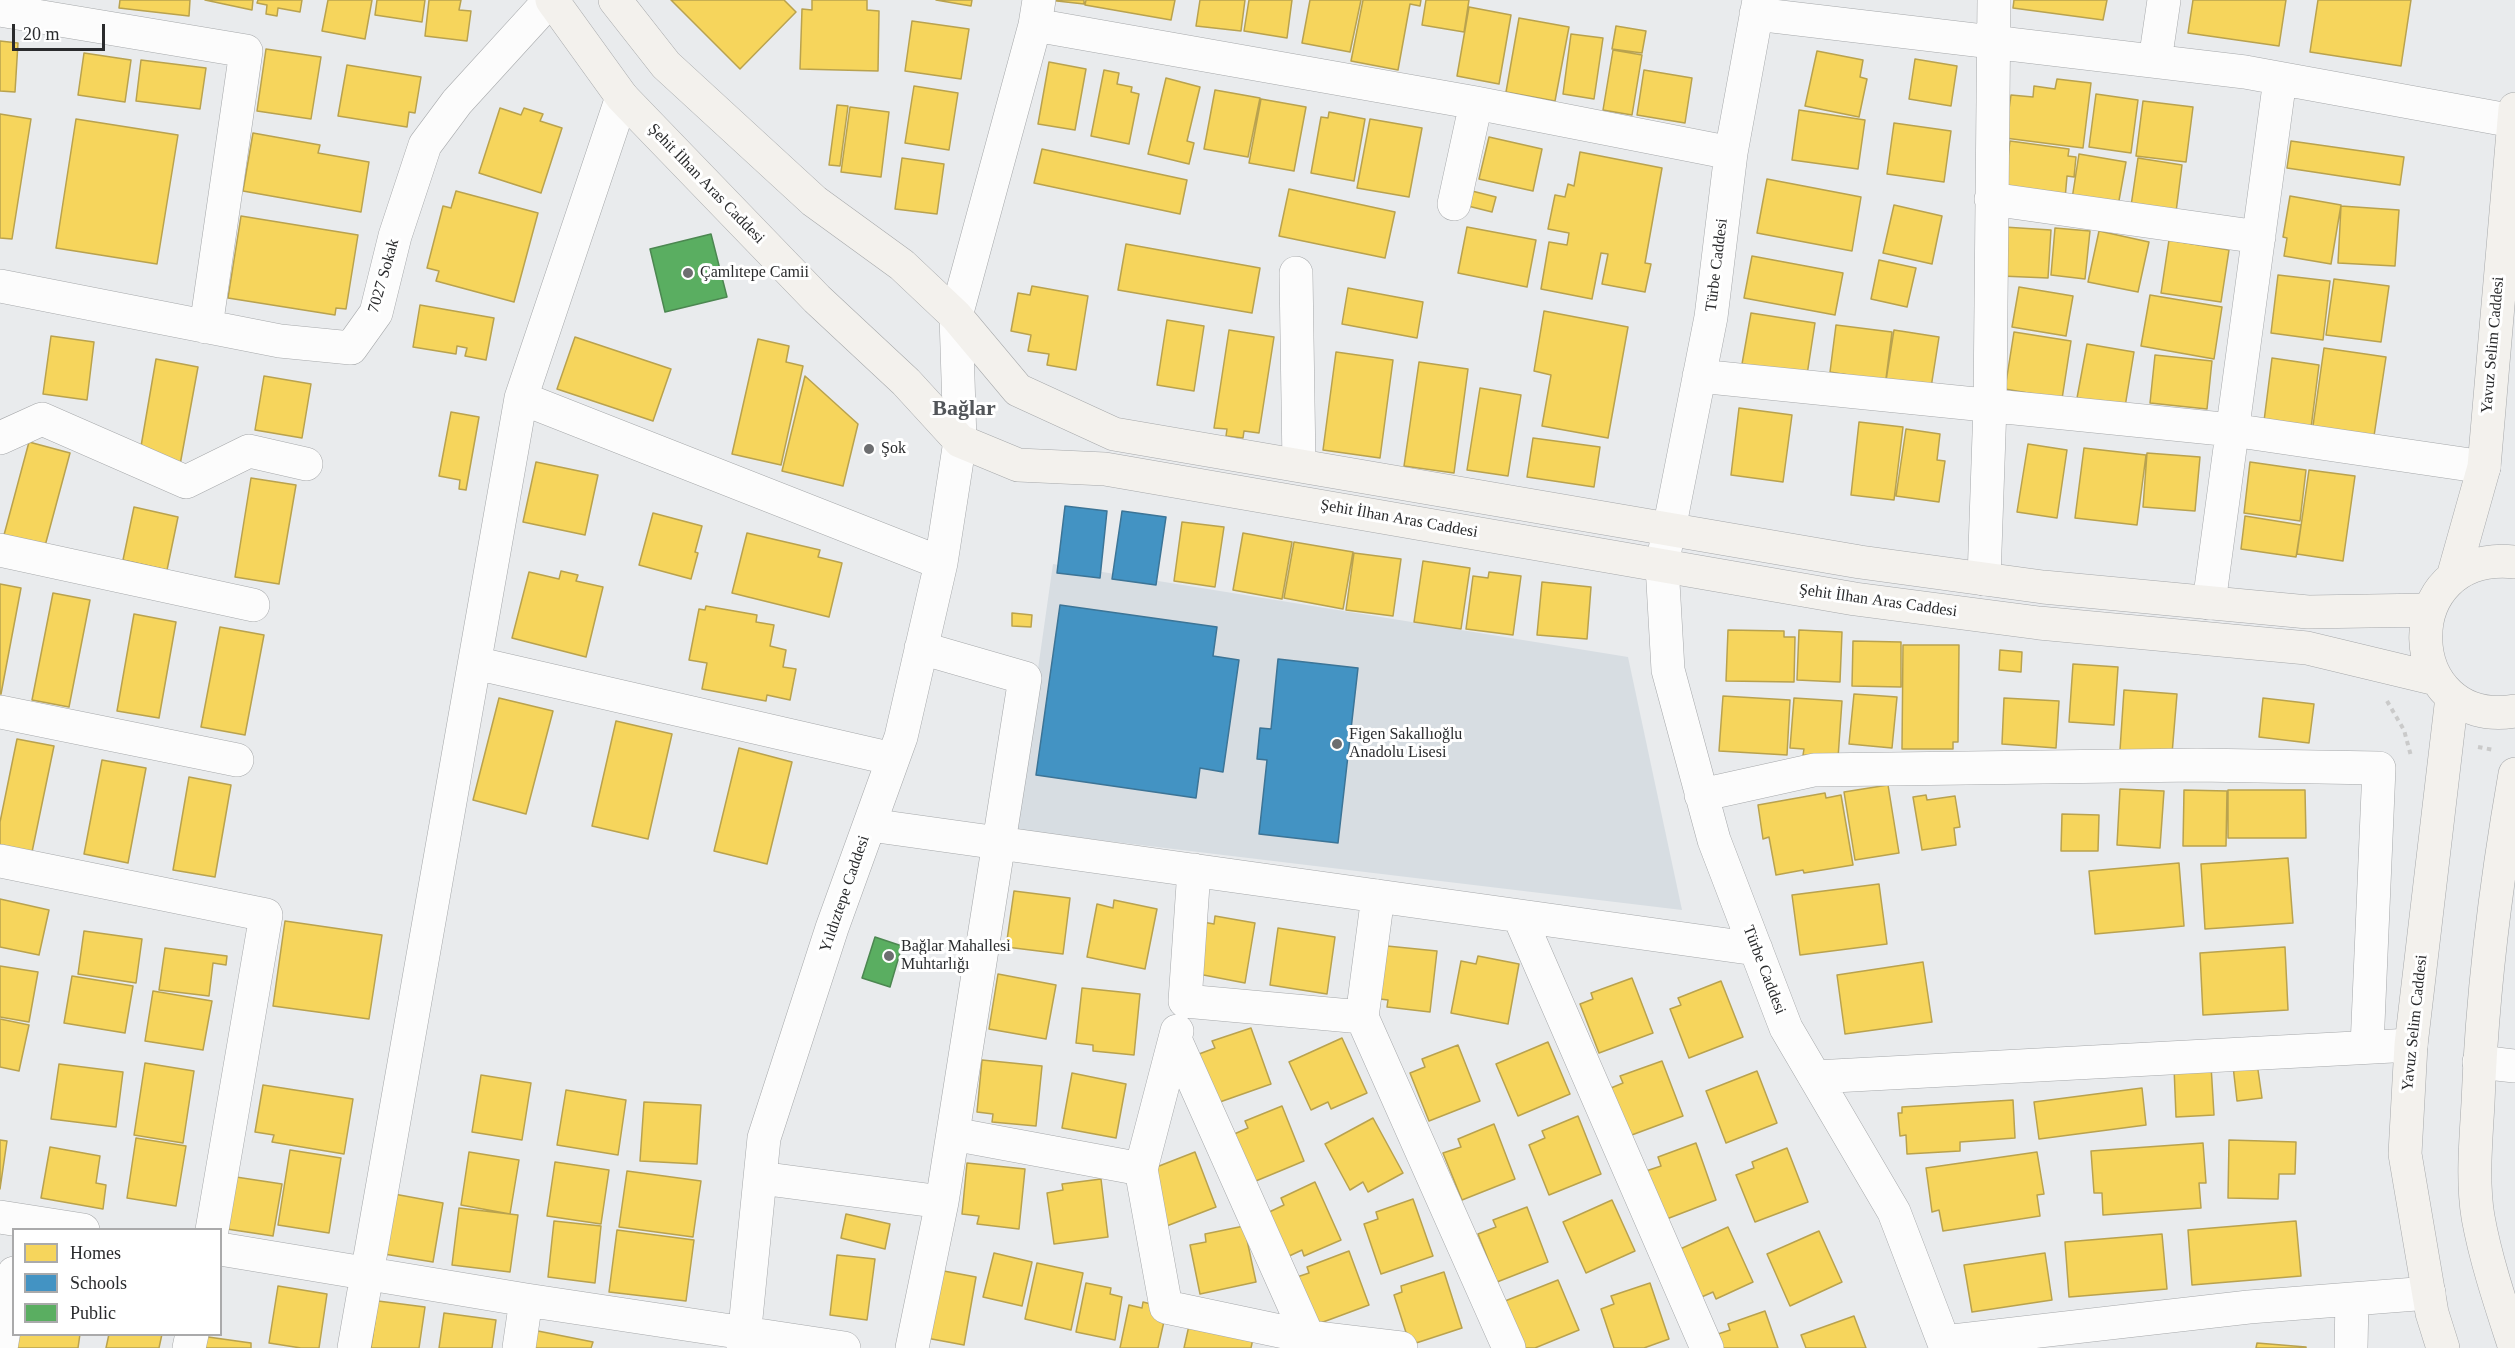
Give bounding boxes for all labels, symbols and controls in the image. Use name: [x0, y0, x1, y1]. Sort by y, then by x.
scale bar: [15, 12, 108, 50]
text: 20 m: [23, 24, 60, 44]
street label: Şehit İlhan Aras Caddesi: [644, 120, 768, 248]
street label: Türbe Caddesi: [1702, 217, 1732, 313]
street label: 7027 Sokak: [364, 237, 404, 315]
place label: Çamlıtepe Camii: [700, 263, 809, 283]
marker: Çamlıtepe Camii: [681, 266, 695, 280]
street label: Yavuz Selim Caddesi: [2477, 276, 2509, 414]
district label: Bağlar: [932, 396, 996, 422]
place label: Şok: [881, 439, 906, 459]
marker: Şok: [862, 442, 876, 456]
street label: Şehit İlhan Aras Caddesi: [1319, 496, 1479, 542]
street label: Şehit İlhan Aras Caddesi: [1798, 580, 1958, 622]
place label: Figen Sakallıoğlu Anadolu Lisesi: [1349, 725, 1462, 763]
marker: Figen Sakallıoğlu Anadolu Lisesi: [1330, 737, 1344, 751]
street label: Yıldıztepe Caddesi: [816, 833, 874, 955]
street label: Türbe Caddesi: [1738, 923, 1790, 1017]
place label: Bağlar Mahallesi Muhtarlığı: [901, 937, 1011, 975]
marker: Bağlar Mahallesi Muhtarlığı: [882, 949, 896, 963]
street label: Yavuz Selim Caddesi: [2398, 954, 2432, 1092]
legend: [12, 1228, 222, 1336]
text: Homes: [70, 1243, 121, 1263]
text: Schools: [70, 1273, 127, 1293]
text: Public: [70, 1303, 116, 1323]

